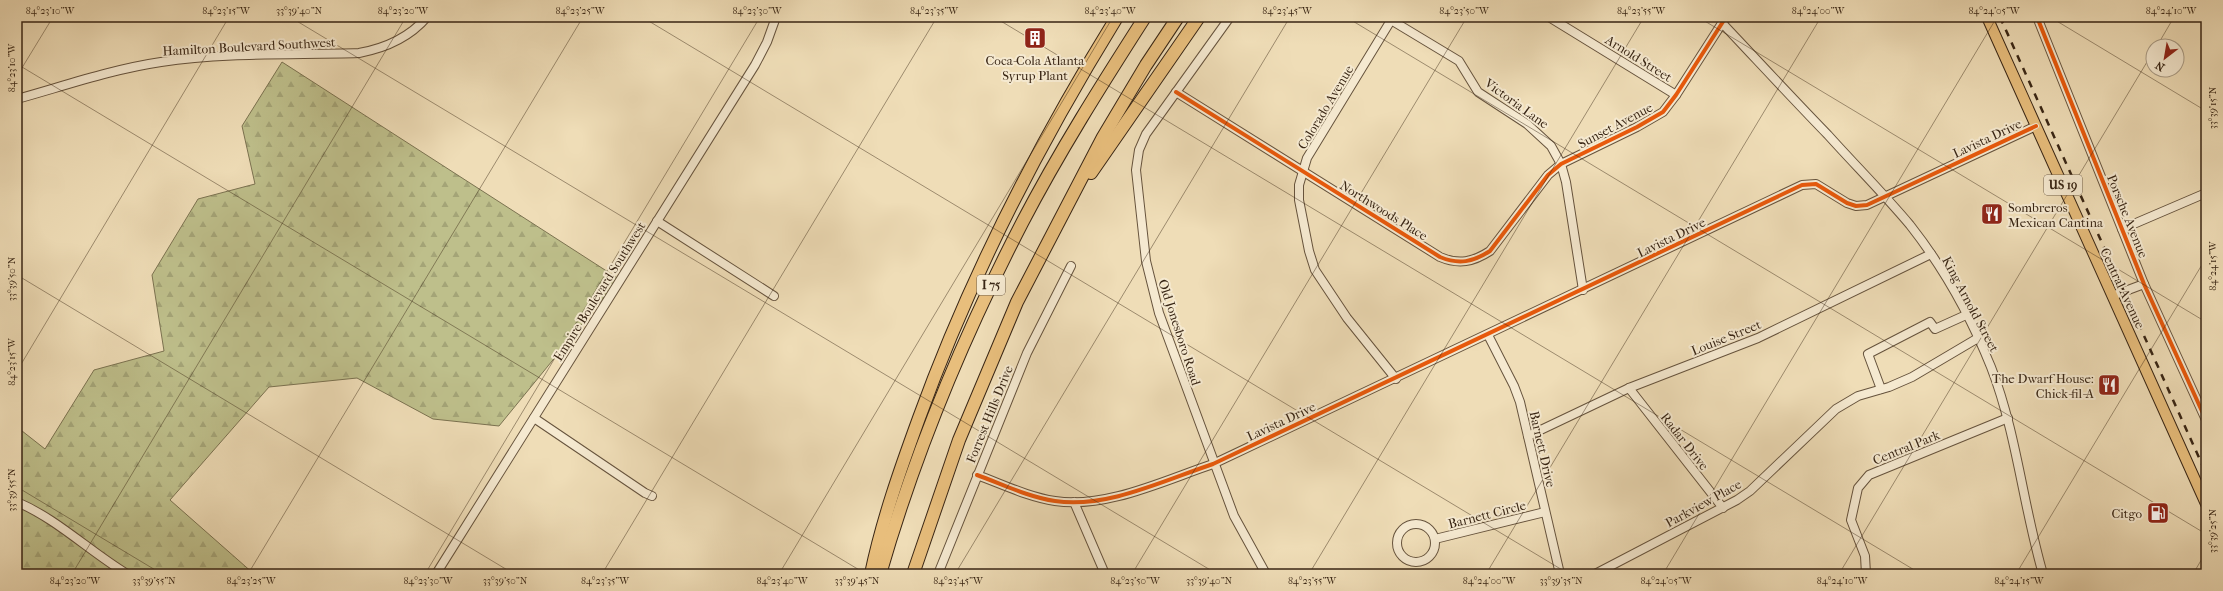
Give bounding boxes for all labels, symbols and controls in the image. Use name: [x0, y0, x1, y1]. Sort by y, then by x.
text: 84°23'10"W: [26, 5, 76, 17]
text: 84°23'15"W: [202, 5, 251, 17]
text: 33°39'40"N: [276, 5, 323, 17]
text: 84°23'20"W: [378, 5, 429, 17]
text: 84°23'25"W: [555, 5, 606, 17]
text: 84°23'30"W: [732, 5, 783, 17]
text: 84°23'35"W: [910, 5, 959, 17]
text: 84°23'40"W: [1084, 5, 1137, 17]
text: 84°23'45"W: [1262, 5, 1313, 17]
text: 84°23'50"W: [1439, 5, 1490, 17]
text: 84°23'55"W: [1617, 5, 1666, 17]
text: 84°24'00"W: [1792, 5, 1845, 17]
text: 84°24'05"W: [1968, 5, 2021, 17]
text: 84°24'10"W: [2146, 5, 2197, 17]
building icon: Coca-Cola Atlanta Syrup Plant: [1022, 25, 1048, 51]
street label: Arnold Street: [1602, 32, 1675, 85]
street label: Hamilton Boulevard Southwest: [162, 34, 336, 59]
north arrow: [2145, 38, 2185, 78]
text: 84°23'10"W: [6, 42, 18, 92]
place label: Coca-Cola Atlanta Syrup Plant: [986, 53, 1085, 83]
text: N: [2153, 58, 2167, 74]
street label: Colorado Avenue: [1294, 62, 1357, 152]
street label: Victoria Lane: [1481, 75, 1552, 132]
text: 33°39'15"N: [2207, 86, 2219, 129]
street label: Sunset Avenue: [1575, 99, 1656, 151]
street label: Lavista Drive: [1951, 116, 2024, 161]
street label: Porsche Avenue: [2104, 172, 2151, 261]
road number: US 19: [2044, 175, 2082, 195]
street label: Northwoods Place: [1337, 177, 1431, 244]
place label: Sombreros Mexican Cantina: [2008, 200, 2104, 230]
restaurant icon: Sombreros Mexican Cantina: [1979, 201, 2005, 227]
street label: Lavista Drive: [1635, 214, 1708, 260]
street label: Empire Boulevard Southwest: [550, 219, 649, 364]
text: 84°24'15"W: [2207, 240, 2219, 291]
street label: Central Avenue: [2097, 246, 2148, 331]
street label: King Arnold Street: [1939, 254, 2002, 355]
text: 33°39'50"N: [6, 256, 18, 301]
road number: I 75: [977, 275, 1005, 295]
street label: Old Jonesboro Road: [1155, 277, 1204, 388]
street label: Louise Street: [1689, 317, 1764, 358]
text: 84°23'15"W: [6, 337, 18, 386]
street label: Forrest Hills Drive: [963, 363, 1016, 465]
place label: The Dwarf House: Chick-fil-A: [1992, 371, 2095, 401]
restaurant icon: The Dwarf House: Chick-fil-A: [2096, 372, 2122, 398]
street label: Lavista Drive: [1245, 399, 1318, 444]
street label: Barnett Drive: [1526, 410, 1559, 489]
street label: Radar Drive: [1658, 410, 1712, 473]
street label: Central Park: [1870, 427, 1942, 468]
text: 33°39'55"N: [6, 468, 18, 512]
street label: Parkview Place: [1663, 476, 1744, 530]
street label: Barnett Circle: [1447, 497, 1528, 531]
fuel station icon: Citgo: [2145, 500, 2171, 526]
place label: Citgo: [2111, 506, 2142, 521]
text: 33°39'25"N: [2207, 508, 2219, 553]
text: 84°23'20"W: [50, 575, 101, 587]
text: 33°39'55"N: [132, 575, 176, 587]
text: 84°23'25"W: [226, 575, 277, 587]
text: 84°23'30"W: [403, 575, 454, 587]
text: 33°39'50"N: [483, 575, 528, 587]
text: 84°23'35"W: [581, 575, 630, 587]
text: 84°23'40"W: [756, 575, 809, 587]
text: 33°39'45"N: [835, 575, 880, 587]
text: 84°23'45"W: [933, 575, 984, 587]
text: 84°23'50"W: [1110, 575, 1161, 587]
text: 33°39'40"N: [1186, 575, 1233, 587]
text: 84°23'55"W: [1288, 575, 1337, 587]
text: 84°24'00"W: [1463, 575, 1516, 587]
text: 33°39'35"N: [1539, 575, 1583, 587]
text: 84°24'05"W: [1640, 575, 1693, 587]
text: 84°24'10"W: [1817, 575, 1868, 587]
text: 84°24'15"W: [1994, 575, 2045, 587]

